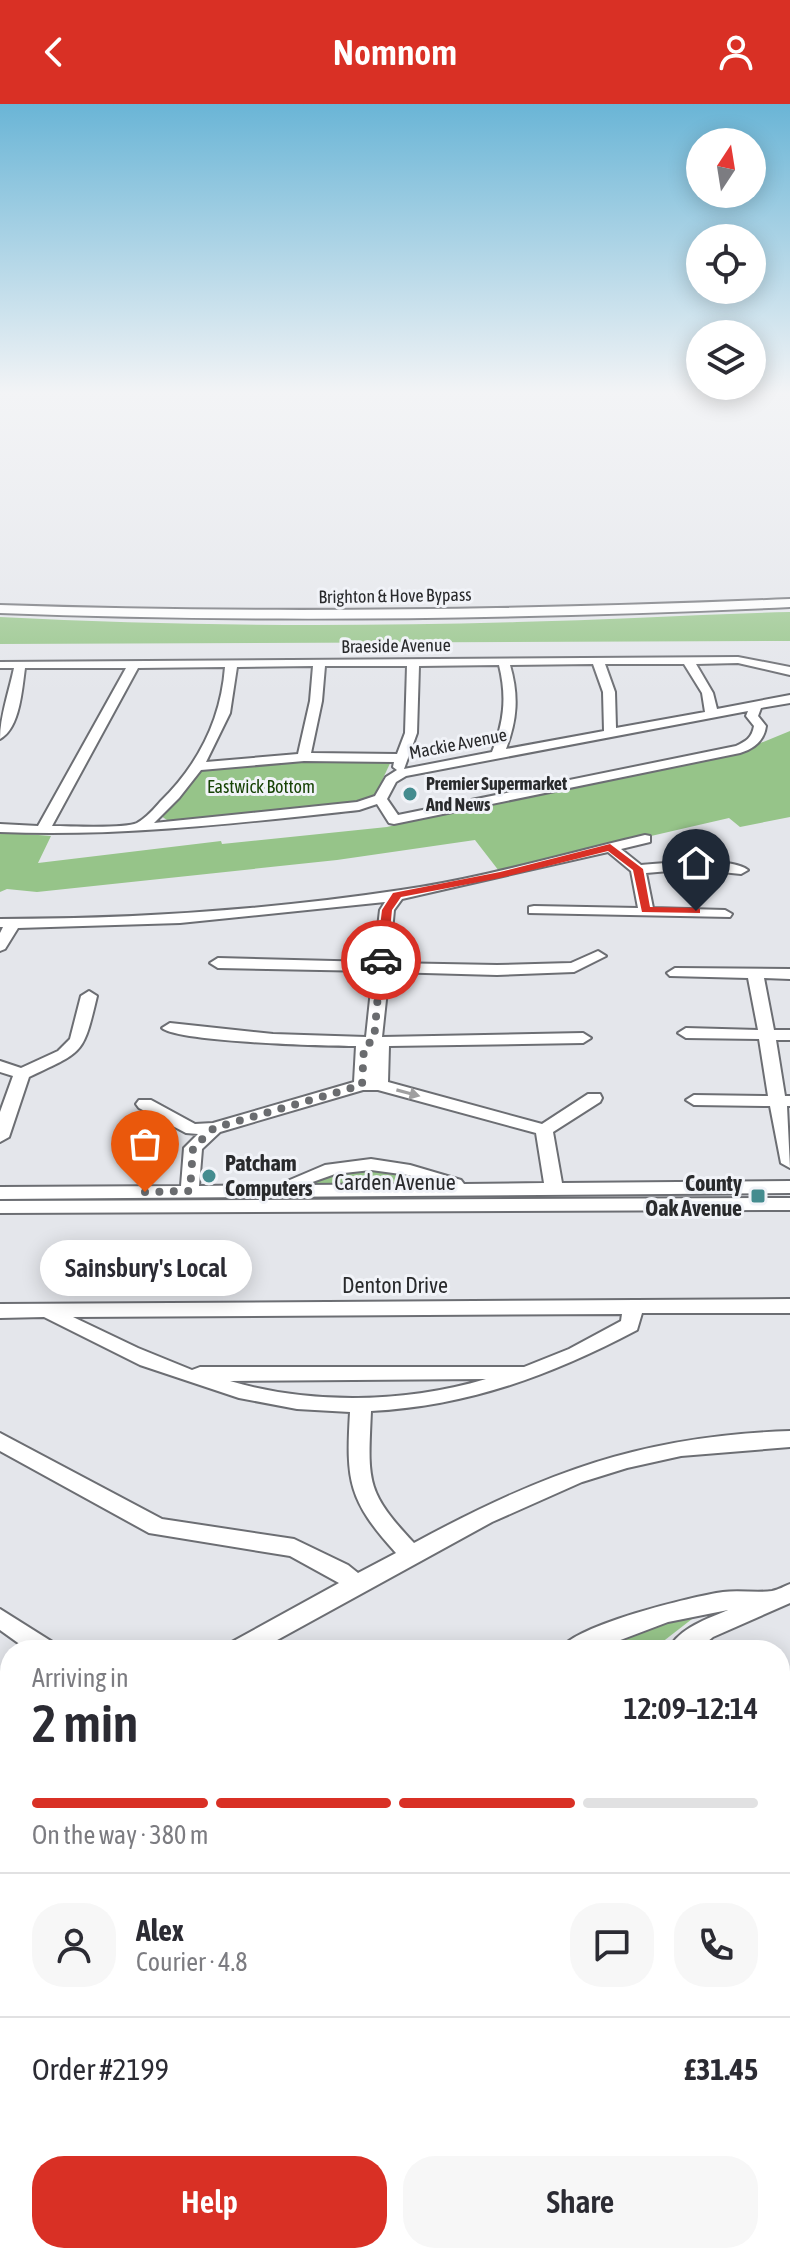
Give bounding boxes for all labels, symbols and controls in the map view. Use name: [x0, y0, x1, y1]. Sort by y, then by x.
icon: back: [32, 30, 76, 74]
icon: person: [714, 30, 758, 74]
text: Nomnom: [333, 31, 457, 73]
north arrow: [686, 128, 766, 208]
map controls: [686, 128, 766, 400]
button: locate: [686, 224, 766, 304]
button: layers: [686, 320, 766, 400]
street label: Brighton & Hove Bypass: [318, 584, 472, 607]
street label: Braeside Avenue: [341, 634, 451, 657]
street label: Mackie Avenue: [407, 724, 509, 763]
place label: Premier Supermarket And News: [425, 773, 568, 815]
park label: Eastwick Bottom: [207, 776, 315, 797]
marker: Premier Supermarket And News: [401, 785, 419, 803]
pin: [662, 829, 730, 911]
icon: home: [674, 841, 718, 885]
courier: [341, 920, 421, 1000]
icon: car: [359, 938, 403, 982]
one-way arrow: [397, 1087, 421, 1100]
pin: [111, 1110, 179, 1192]
icon: bag: [123, 1122, 167, 1166]
place label: Patcham Computers: [225, 1150, 313, 1201]
marker: Patcham Computers: [200, 1167, 218, 1185]
street label: Carden Avenue: [334, 1169, 456, 1195]
place label: County Oak Avenue: [645, 1170, 742, 1221]
marker: County Oak Avenue: [749, 1187, 767, 1205]
callout: Sainsbury's Local: [39, 1240, 251, 1296]
text: Sainsbury's Local: [65, 1253, 227, 1283]
street label: Denton Drive: [342, 1272, 448, 1298]
text: Arriving in: [32, 1663, 129, 1693]
text: 12:09–12:14: [623, 1691, 758, 1725]
text: 2 min: [32, 1693, 138, 1753]
text: On the way · 380 m: [32, 1820, 209, 1850]
button: person: [32, 1903, 116, 1987]
button: chat: [570, 1903, 654, 1987]
button: phone: [674, 1903, 758, 1987]
text: Alex: [136, 1913, 184, 1947]
text: Courier · 4.8: [136, 1947, 247, 1977]
text: Order #2199: [32, 2052, 169, 2086]
text: £31.45: [684, 2052, 758, 2086]
button: Help: [32, 2156, 387, 2248]
button: Share: [403, 2156, 758, 2248]

